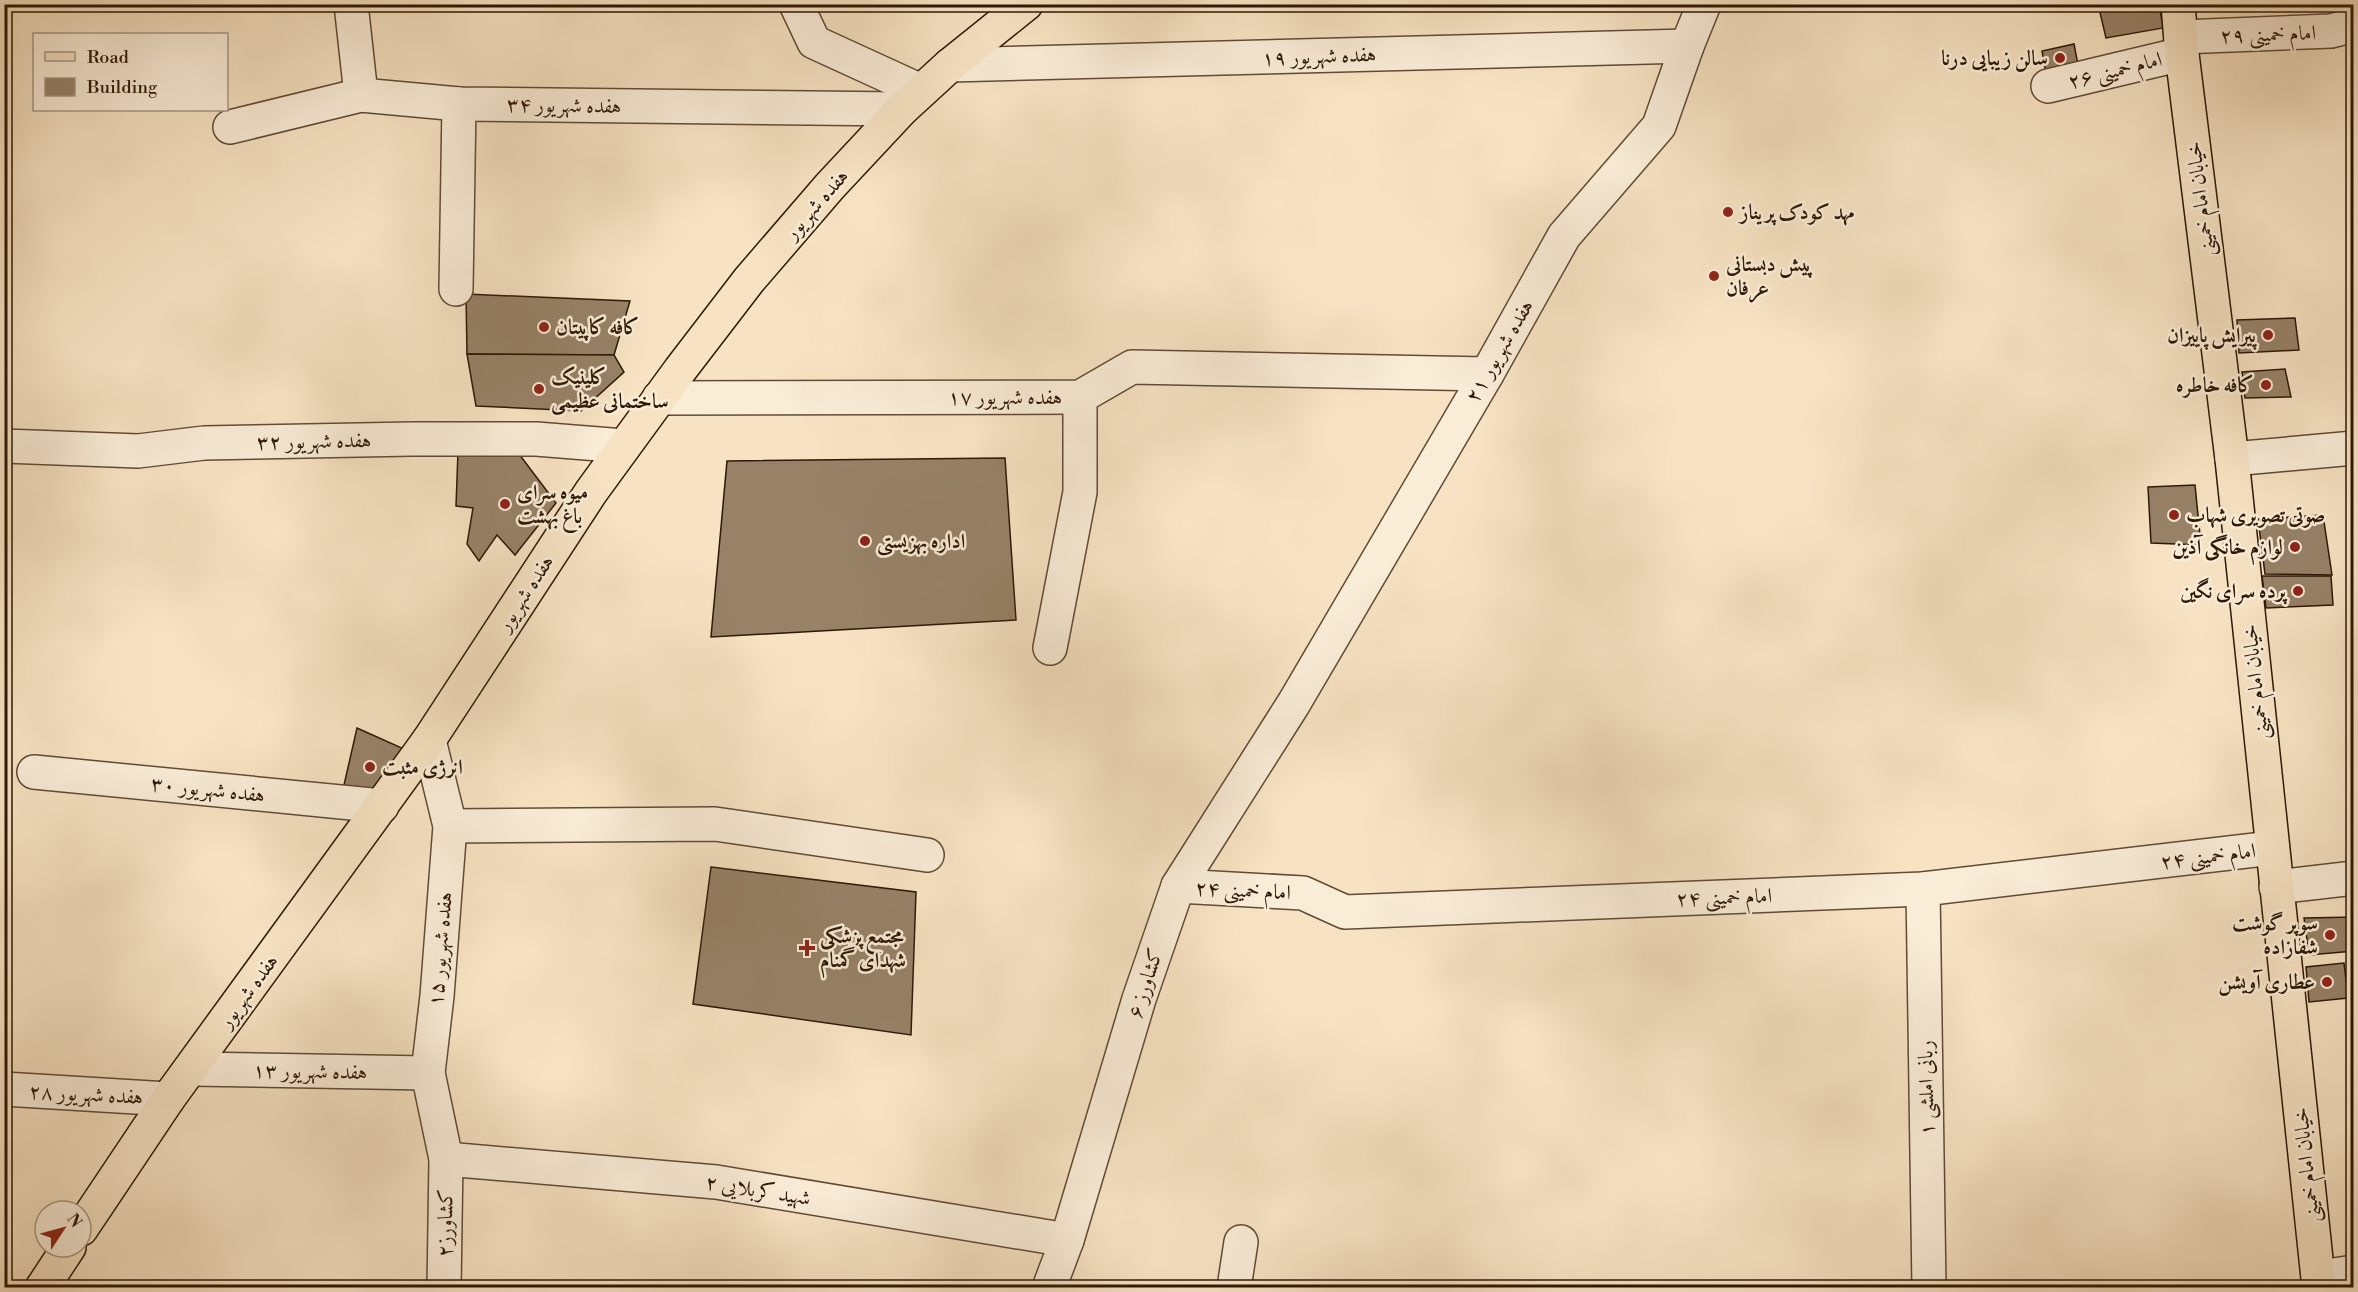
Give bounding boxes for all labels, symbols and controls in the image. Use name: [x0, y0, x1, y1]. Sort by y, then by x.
street label: امام خمینی ۲۹: [2220, 20, 2317, 54]
legend: [33, 33, 228, 111]
street label: هفده شهریور ۱۹: [1261, 42, 1377, 72]
text: Road: [87, 46, 130, 69]
place label: سالن زیبایی درنا: [1941, 46, 2048, 72]
street label: امام خمینی ۲۶: [2066, 47, 2166, 99]
marker: سالن زیبایی درنا: [2053, 51, 2067, 65]
text: Building: [86, 76, 158, 99]
street label: هفده شهریور ۳۴: [506, 92, 621, 120]
street label: خیابان امام خمینی: [2181, 139, 2225, 258]
street label: هفده شهریور: [778, 164, 855, 247]
place label: مهد کودک پریناز: [1738, 200, 1854, 226]
marker: مهد کودک پریناز: [1721, 205, 1735, 219]
place label: پیش دبستانی عرفان: [1725, 252, 1813, 303]
marker: پیش دبستانی عرفان: [1707, 269, 1721, 283]
street label: هفده شهریور ۲۱: [1460, 295, 1540, 408]
place label: کافه کاپیتان: [556, 315, 640, 341]
marker: کافه کاپیتان: [537, 320, 551, 334]
place label: پیرایش پاییزان: [2167, 323, 2258, 350]
marker: پیرایش پاییزان: [2261, 328, 2275, 342]
place label: کلینیک ساختمانی عظیمی: [551, 365, 669, 415]
place label: کافه خاطره: [2176, 373, 2254, 399]
marker: کافه خاطره: [2259, 378, 2273, 392]
marker: کلینیک ساختمانی عظیمی: [532, 382, 546, 396]
street label: هفده شهریور ۱۷: [948, 385, 1062, 411]
street label: هفده شهریور ۳۲: [257, 428, 372, 456]
place label: میوه سرای باغ بهشت: [517, 480, 588, 533]
marker: میوه سرای باغ بهشت: [498, 497, 512, 511]
place label: صوتی تصویری شهاب: [2186, 503, 2326, 529]
marker: صوتی تصویری شهاب: [2167, 508, 2181, 522]
place label: اداره بهزیستی: [877, 529, 965, 556]
marker: اداره بهزیستی: [858, 534, 872, 548]
place label: لوازم خانگی آذین: [2172, 534, 2283, 566]
marker: لوازم خانگی آذین: [2288, 540, 2302, 554]
street label: هفده شهریور: [491, 551, 560, 638]
place label: پرده سرای نگین: [2180, 577, 2288, 605]
marker: پرده سرای نگین: [2291, 584, 2305, 598]
street label: خیابان امام خمینی: [2237, 622, 2279, 741]
place label: انرژی مثبت: [382, 755, 463, 781]
marker: انرژی مثبت: [363, 760, 377, 774]
street label: هفده شهریور ۳۰: [150, 771, 266, 809]
street label: امام خمینی ۲۴: [2159, 838, 2258, 880]
street label: امام خمینی ۲۴: [1194, 876, 1292, 910]
street label: امام خمینی ۲۴: [1676, 883, 1773, 917]
street label: هفده شهریور ۱۵: [423, 891, 459, 1007]
place label: سوپر گوشت شفازاده: [2232, 911, 2318, 961]
place label: مجتمع پزشکی شهدای گمنام: [820, 924, 906, 979]
marker: سوپر گوشت شفازاده: [2323, 928, 2337, 942]
marker: مجتمع پزشکی شهدای گمنام: [798, 939, 816, 957]
street label: کشاورز ۶: [1122, 945, 1169, 1022]
street label: هفده شهریور: [212, 949, 285, 1036]
place label: عطاری آویشن: [2218, 969, 2315, 996]
marker: عطاری آویشن: [2320, 975, 2334, 989]
street label: ربانی املشی ۱: [1913, 1040, 1942, 1136]
street label: هفده شهریور ۱۳: [252, 1058, 367, 1086]
street label: هفده شهریور ۲۸: [28, 1079, 144, 1111]
street label: خیابان امام خمینی: [2288, 1105, 2330, 1224]
street label: شهید کربلایی ۲: [703, 1170, 812, 1212]
street label: کشاورز۲: [432, 1189, 460, 1257]
north arrow: [33, 1199, 93, 1259]
text: N: [63, 1210, 86, 1232]

